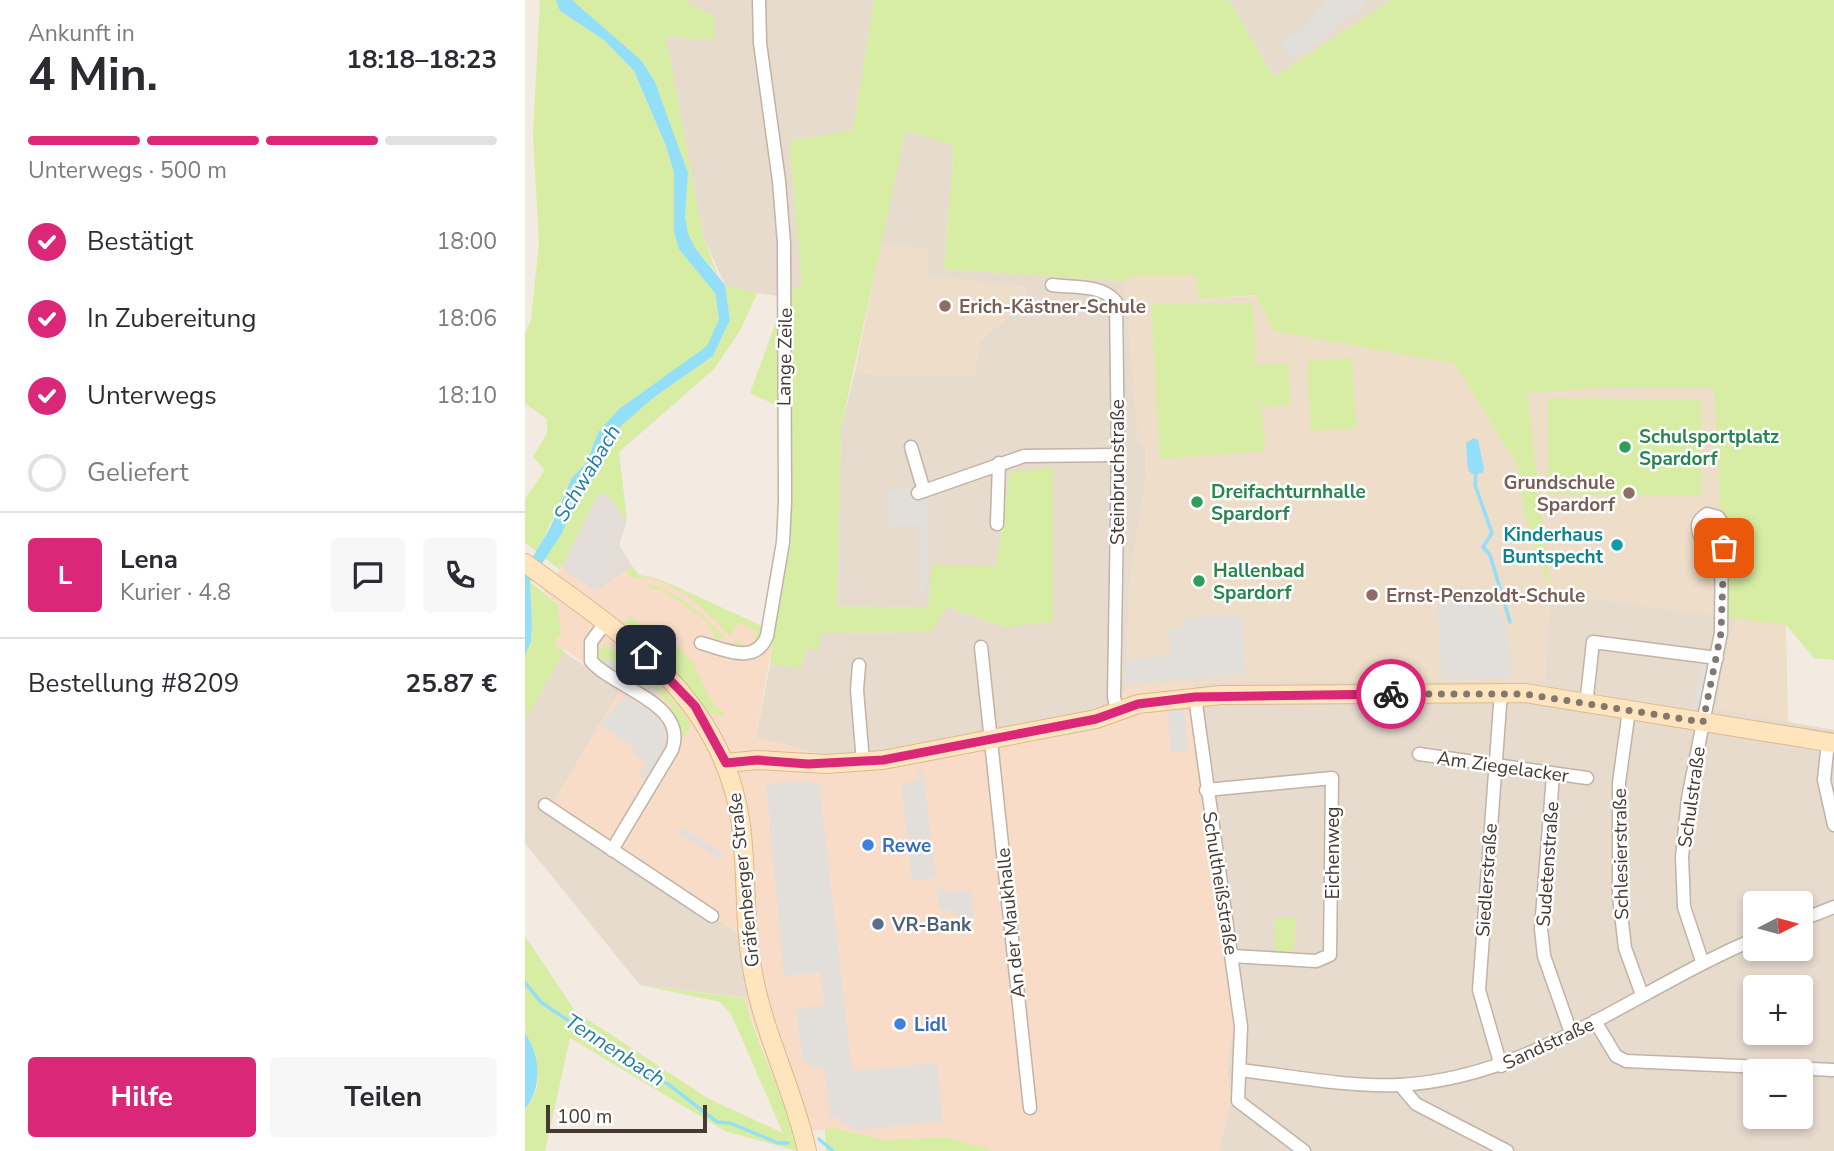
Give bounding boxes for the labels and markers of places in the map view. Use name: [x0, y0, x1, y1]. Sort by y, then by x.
place label: Erich-Kästner-Schule: [959, 294, 1146, 320]
marker: Erich-Kästner-Schule: [937, 298, 953, 314]
place label: Schulsportplatz Spardorf: [1639, 424, 1779, 472]
marker: Schulsportplatz Spardorf: [1617, 439, 1633, 455]
place label: Grundschule Spardorf: [1503, 470, 1616, 518]
place label: Dreifachturnhalle Spardorf: [1211, 479, 1366, 527]
marker: Grundschule Spardorf: [1621, 485, 1637, 501]
marker: Dreifachturnhalle Spardorf: [1189, 494, 1205, 510]
pin: [1694, 518, 1754, 578]
place label: Kinderhaus Buntspecht: [1502, 522, 1604, 570]
marker: Kinderhaus Buntspecht: [1609, 537, 1625, 553]
place label: Hallenbad Spardorf: [1213, 558, 1305, 606]
marker: Hallenbad Spardorf: [1191, 573, 1207, 589]
place label: Ernst-Penzoldt-Schule: [1386, 583, 1585, 609]
marker: Ernst-Penzoldt-Schule: [1364, 587, 1380, 603]
pin: [616, 625, 676, 685]
place label: Rewe: [882, 833, 931, 859]
marker: Rewe: [860, 837, 876, 853]
place label: VR-Bank: [891, 912, 972, 938]
marker: VR-Bank: [870, 916, 886, 932]
place label: Lidl: [914, 1012, 947, 1038]
marker: Lidl: [892, 1016, 908, 1032]

